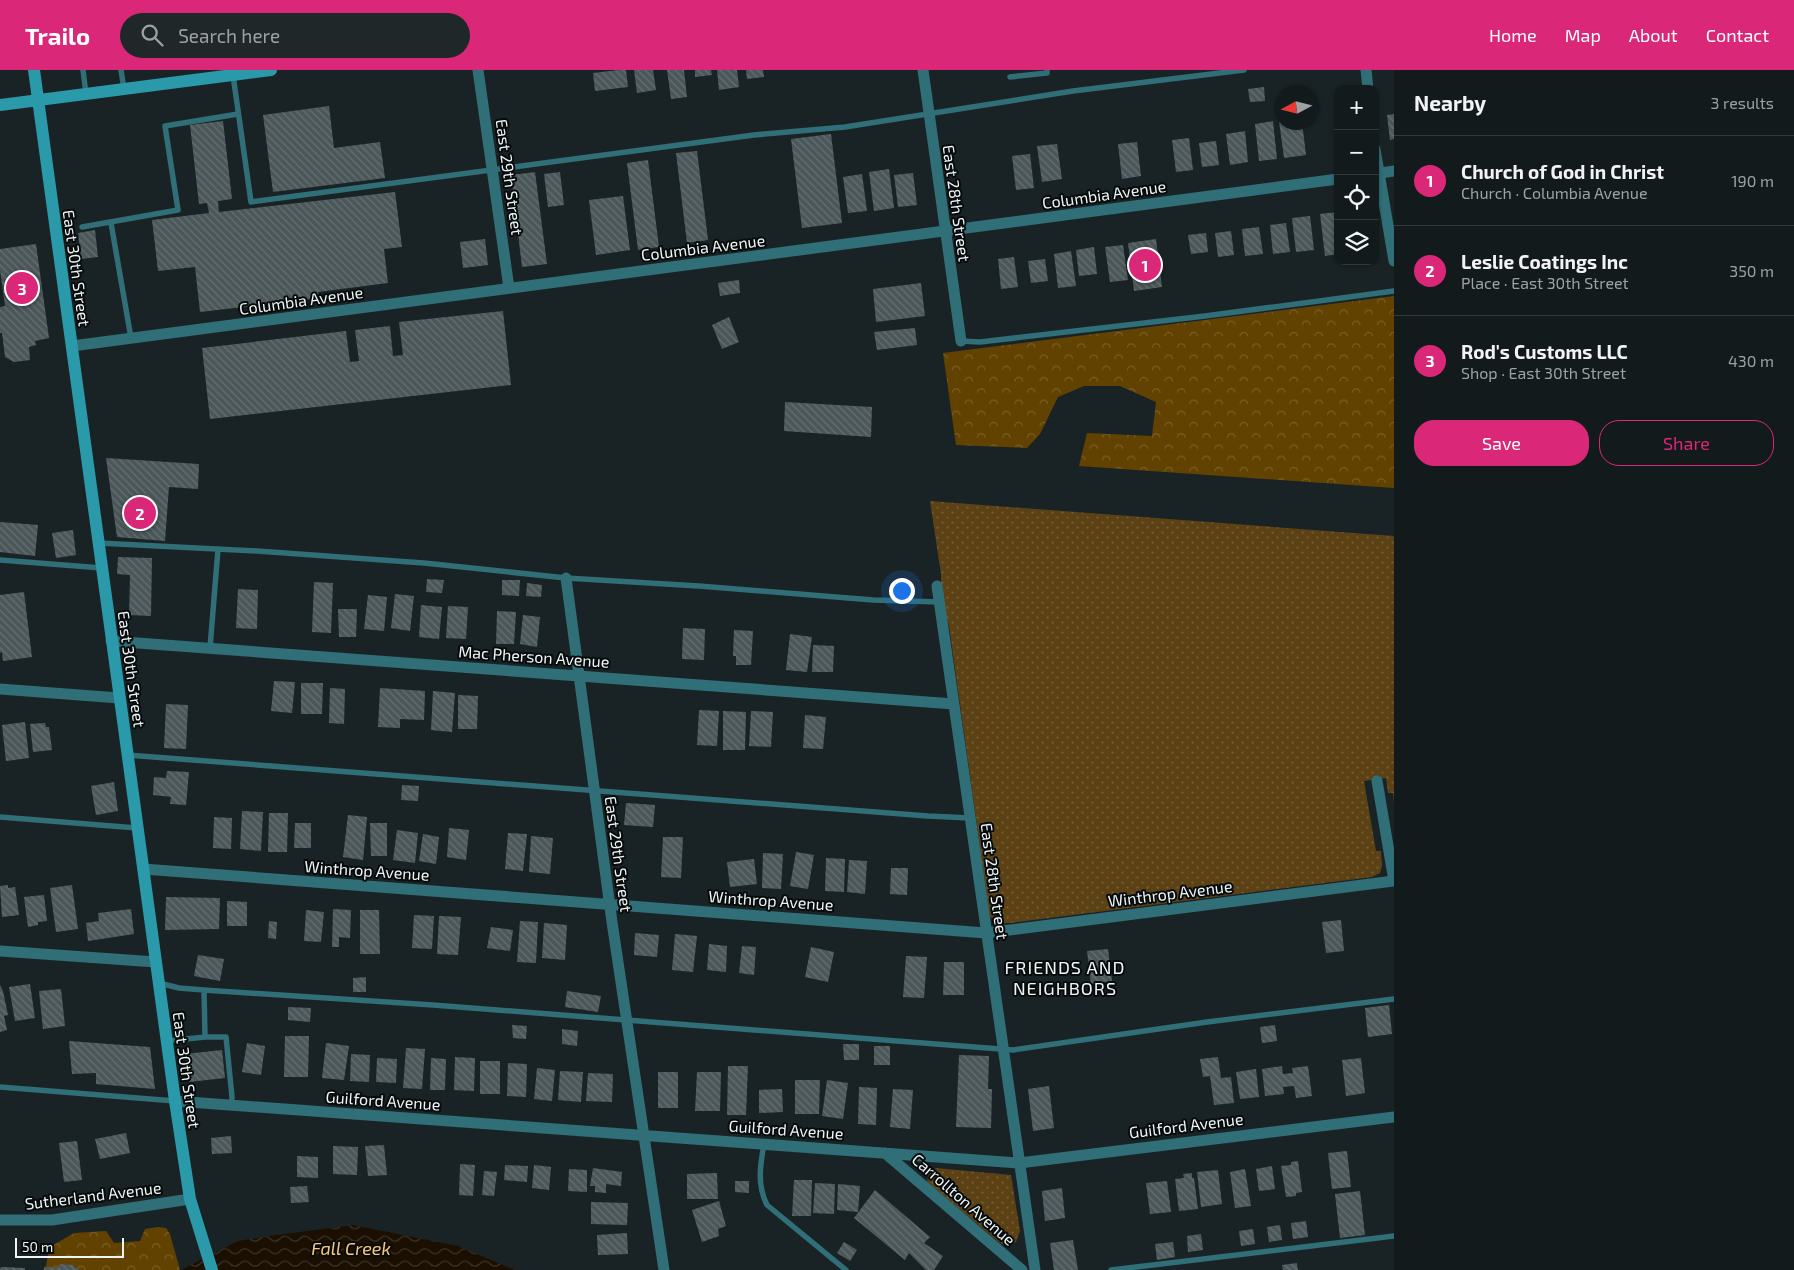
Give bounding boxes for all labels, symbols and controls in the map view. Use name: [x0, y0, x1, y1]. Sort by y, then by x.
search box: [120, 13, 470, 58]
text: Trailo: [25, 21, 90, 50]
icon: search: [138, 21, 166, 49]
text: Search here: [178, 24, 280, 47]
text: Home: [1489, 24, 1537, 46]
text: Map: [1565, 24, 1601, 46]
text: About: [1629, 24, 1678, 46]
text: Contact: [1706, 24, 1769, 46]
north arrow: [1274, 85, 1319, 130]
map controls: [1334, 85, 1379, 265]
button: +: [1334, 85, 1379, 130]
text: Nearby: [1414, 90, 1486, 115]
text: 3 results: [1711, 93, 1774, 112]
street label: East 29th Street: [492, 118, 528, 236]
button: −: [1334, 130, 1379, 175]
street label: East 28th Street: [939, 143, 975, 263]
text: Church of God in Christ: [1461, 160, 1664, 183]
text: 1: [1427, 171, 1433, 190]
text: 190 m: [1731, 171, 1774, 190]
button: locate: [1334, 175, 1379, 220]
street label: Columbia Avenue: [1041, 176, 1167, 212]
text: Church · Columbia Avenue: [1461, 183, 1648, 202]
street label: East 30th Street: [59, 208, 95, 328]
button: layers: [1334, 220, 1379, 265]
street label: Columbia Avenue: [640, 230, 766, 264]
pin: 1: [1129, 246, 1161, 284]
text: Leslie Coatings Inc: [1461, 250, 1628, 273]
text: 2: [1425, 261, 1435, 280]
text: 350 m: [1729, 261, 1774, 280]
pin: 3: [6, 269, 38, 307]
text: Place · East 30th Street: [1461, 273, 1629, 292]
street label: Columbia Avenue: [238, 282, 364, 318]
text: Rod's Customs LLC: [1461, 340, 1628, 363]
text: 3: [1425, 351, 1435, 370]
text: 430 m: [1728, 351, 1774, 370]
text: Shop · East 30th Street: [1461, 363, 1626, 382]
button: Save: [1414, 420, 1589, 466]
button: Share: [1599, 420, 1774, 466]
pin: 2: [124, 494, 156, 532]
your location: [889, 578, 915, 604]
street label: East 30th Street: [114, 609, 150, 729]
street label: Mac Pherson Avenue: [458, 641, 610, 671]
street label: East 29th Street: [601, 795, 637, 913]
street label: East 28th Street: [977, 821, 1013, 941]
street label: Winthrop Avenue: [304, 856, 430, 884]
street label: Winthrop Avenue: [1107, 876, 1233, 910]
street label: Winthrop Avenue: [708, 886, 834, 914]
district label: FRIENDS AND NEIGHBORS: [1005, 956, 1125, 999]
street label: East 30th Street: [169, 1010, 205, 1130]
street label: Guilford Avenue: [325, 1087, 441, 1113]
street label: Guilford Avenue: [1128, 1109, 1244, 1141]
street label: Guilford Avenue: [728, 1116, 844, 1142]
street label: Carrollton Avenue: [909, 1149, 1019, 1249]
street label: Sutherland Avenue: [24, 1177, 162, 1213]
scale bar: [15, 1235, 124, 1258]
water label: Fall Creek: [311, 1237, 391, 1259]
text: 50 m: [22, 1238, 53, 1255]

